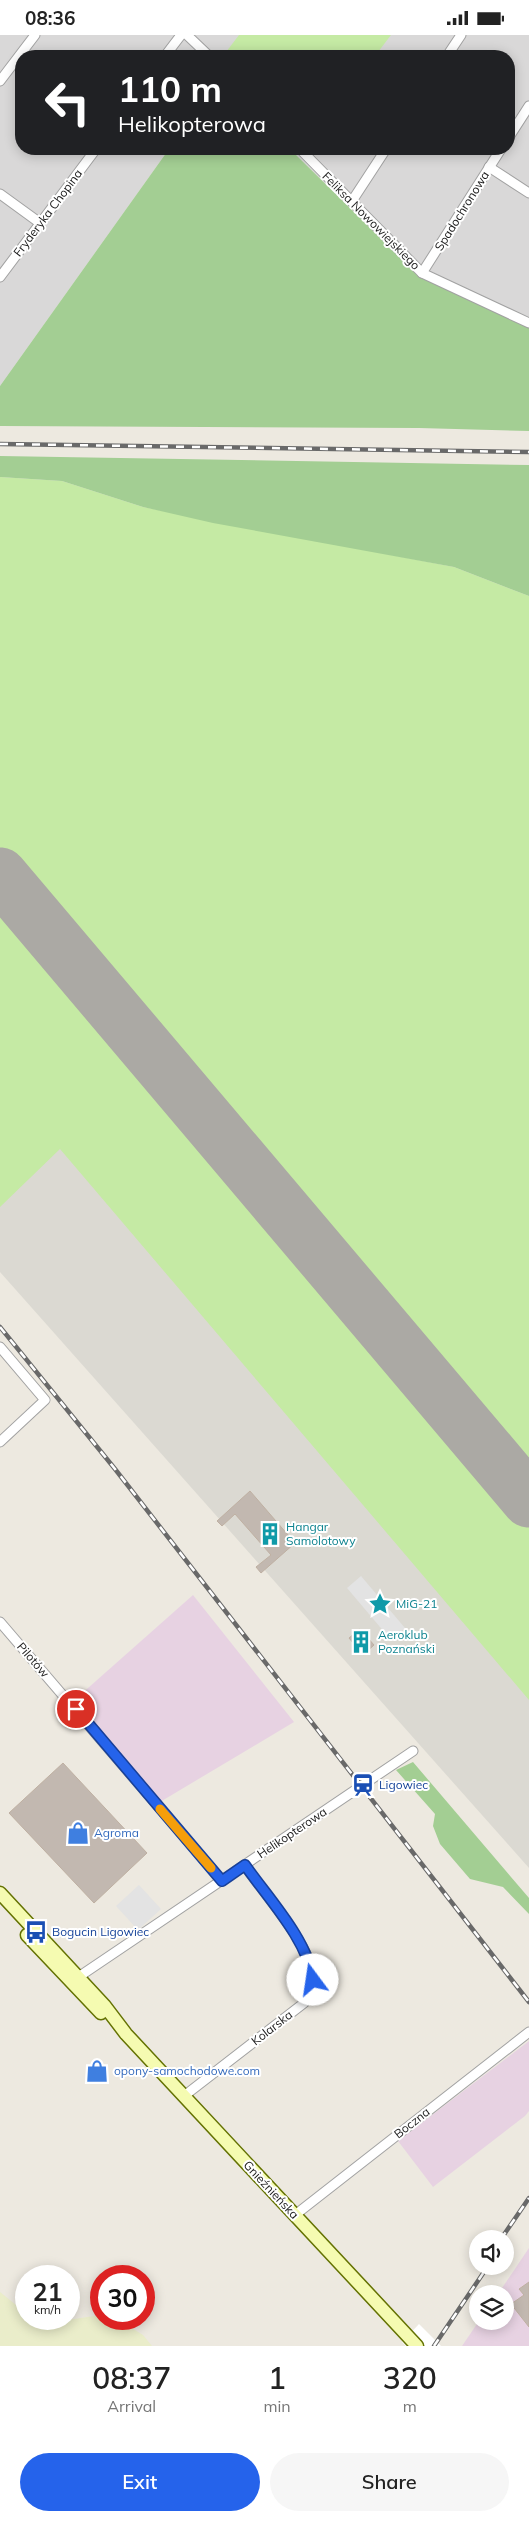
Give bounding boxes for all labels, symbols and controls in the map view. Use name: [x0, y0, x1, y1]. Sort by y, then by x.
text: 08:36: [25, 6, 75, 30]
text: 110 m: [118, 67, 222, 111]
icon: left: [35, 70, 100, 135]
text: Helikopterowa: [118, 110, 266, 138]
street label: Fryderyka Chopina: [10, 166, 85, 259]
street label: Spadochronowa: [431, 168, 492, 253]
street label: Feliksa Nowowiejskiego: [319, 169, 424, 273]
place label: Hangar Samolotowy: [286, 1519, 356, 1548]
building icon: Hangar Samolotowy: [257, 1521, 283, 1547]
place icon: MiG-21: [367, 1591, 393, 1617]
place label: MiG-21: [396, 1596, 437, 1611]
place label: Aeroklub Poznański: [378, 1627, 435, 1656]
building icon: Aeroklub Poznański: [348, 1629, 374, 1655]
street label: Pilotów: [14, 1639, 53, 1681]
pin: [55, 1688, 97, 1730]
icon: arrive: [62, 1695, 90, 1723]
station icon: Ligowiec: [350, 1772, 376, 1798]
place label: Ligowiec: [379, 1777, 428, 1792]
street label: Helikopterowa: [254, 1804, 329, 1861]
shop icon: Agroma: [65, 1820, 91, 1846]
place label: Agroma: [94, 1825, 139, 1840]
bus stop icon: Bogucin Ligowiec: [23, 1919, 49, 1945]
place label: Bogucin Ligowiec: [52, 1924, 149, 1939]
position arrow: [286, 1953, 338, 2005]
street label: Kolarska: [248, 2007, 295, 2048]
shop icon: opony-samochodowe.com: [84, 2058, 110, 2084]
place label: opony-samochodowe.com: [114, 2063, 260, 2078]
street label: Boczna: [391, 2104, 433, 2141]
street label: Gnieźnieńska: [241, 2157, 302, 2222]
map controls: [469, 2230, 514, 2330]
button: sound: [469, 2230, 514, 2275]
speed limit sign: 30: [90, 2265, 155, 2330]
text: 21: [32, 2276, 63, 2307]
button: layers: [469, 2285, 514, 2330]
text: km/h: [34, 2302, 61, 2317]
text: 08:37: [92, 2359, 171, 2397]
text: 1: [268, 2359, 286, 2397]
text: 320: [383, 2359, 437, 2397]
text: Arrival: [107, 2396, 156, 2416]
text: min: [263, 2396, 291, 2416]
text: m: [403, 2396, 417, 2416]
button: Exit: [20, 2453, 260, 2511]
button: Share: [270, 2453, 509, 2511]

